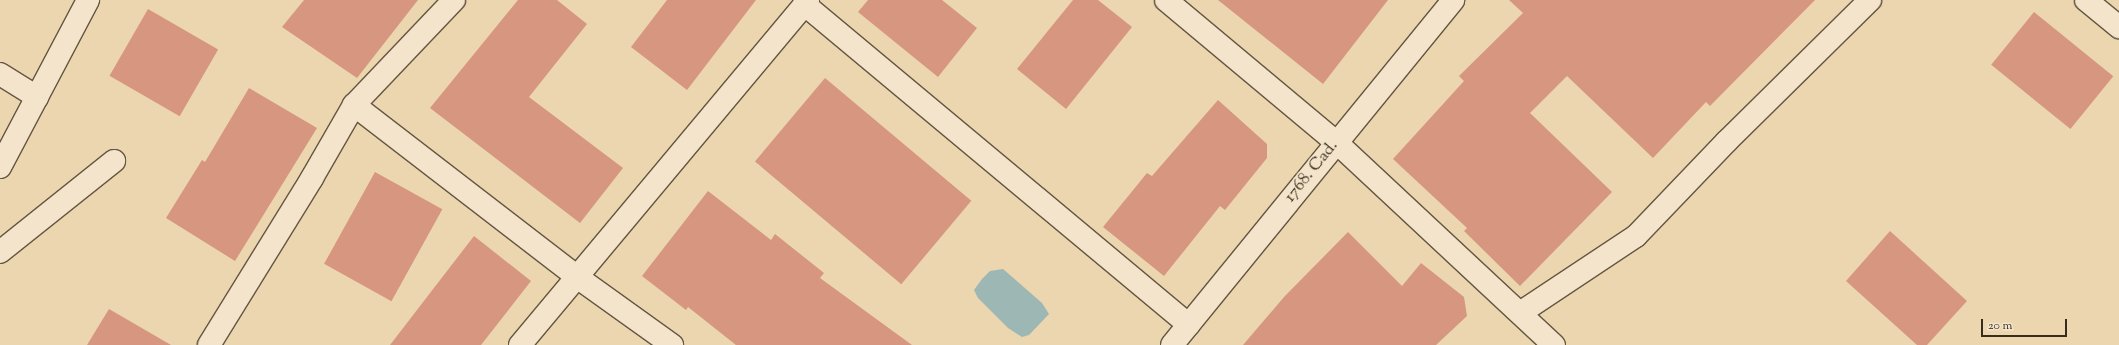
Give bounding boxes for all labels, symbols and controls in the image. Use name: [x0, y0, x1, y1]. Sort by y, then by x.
street label: 1768. Cad.: [1281, 137, 1343, 207]
scale bar: [1983, 311, 2069, 337]
text: 20 m: [1988, 317, 2012, 335]

